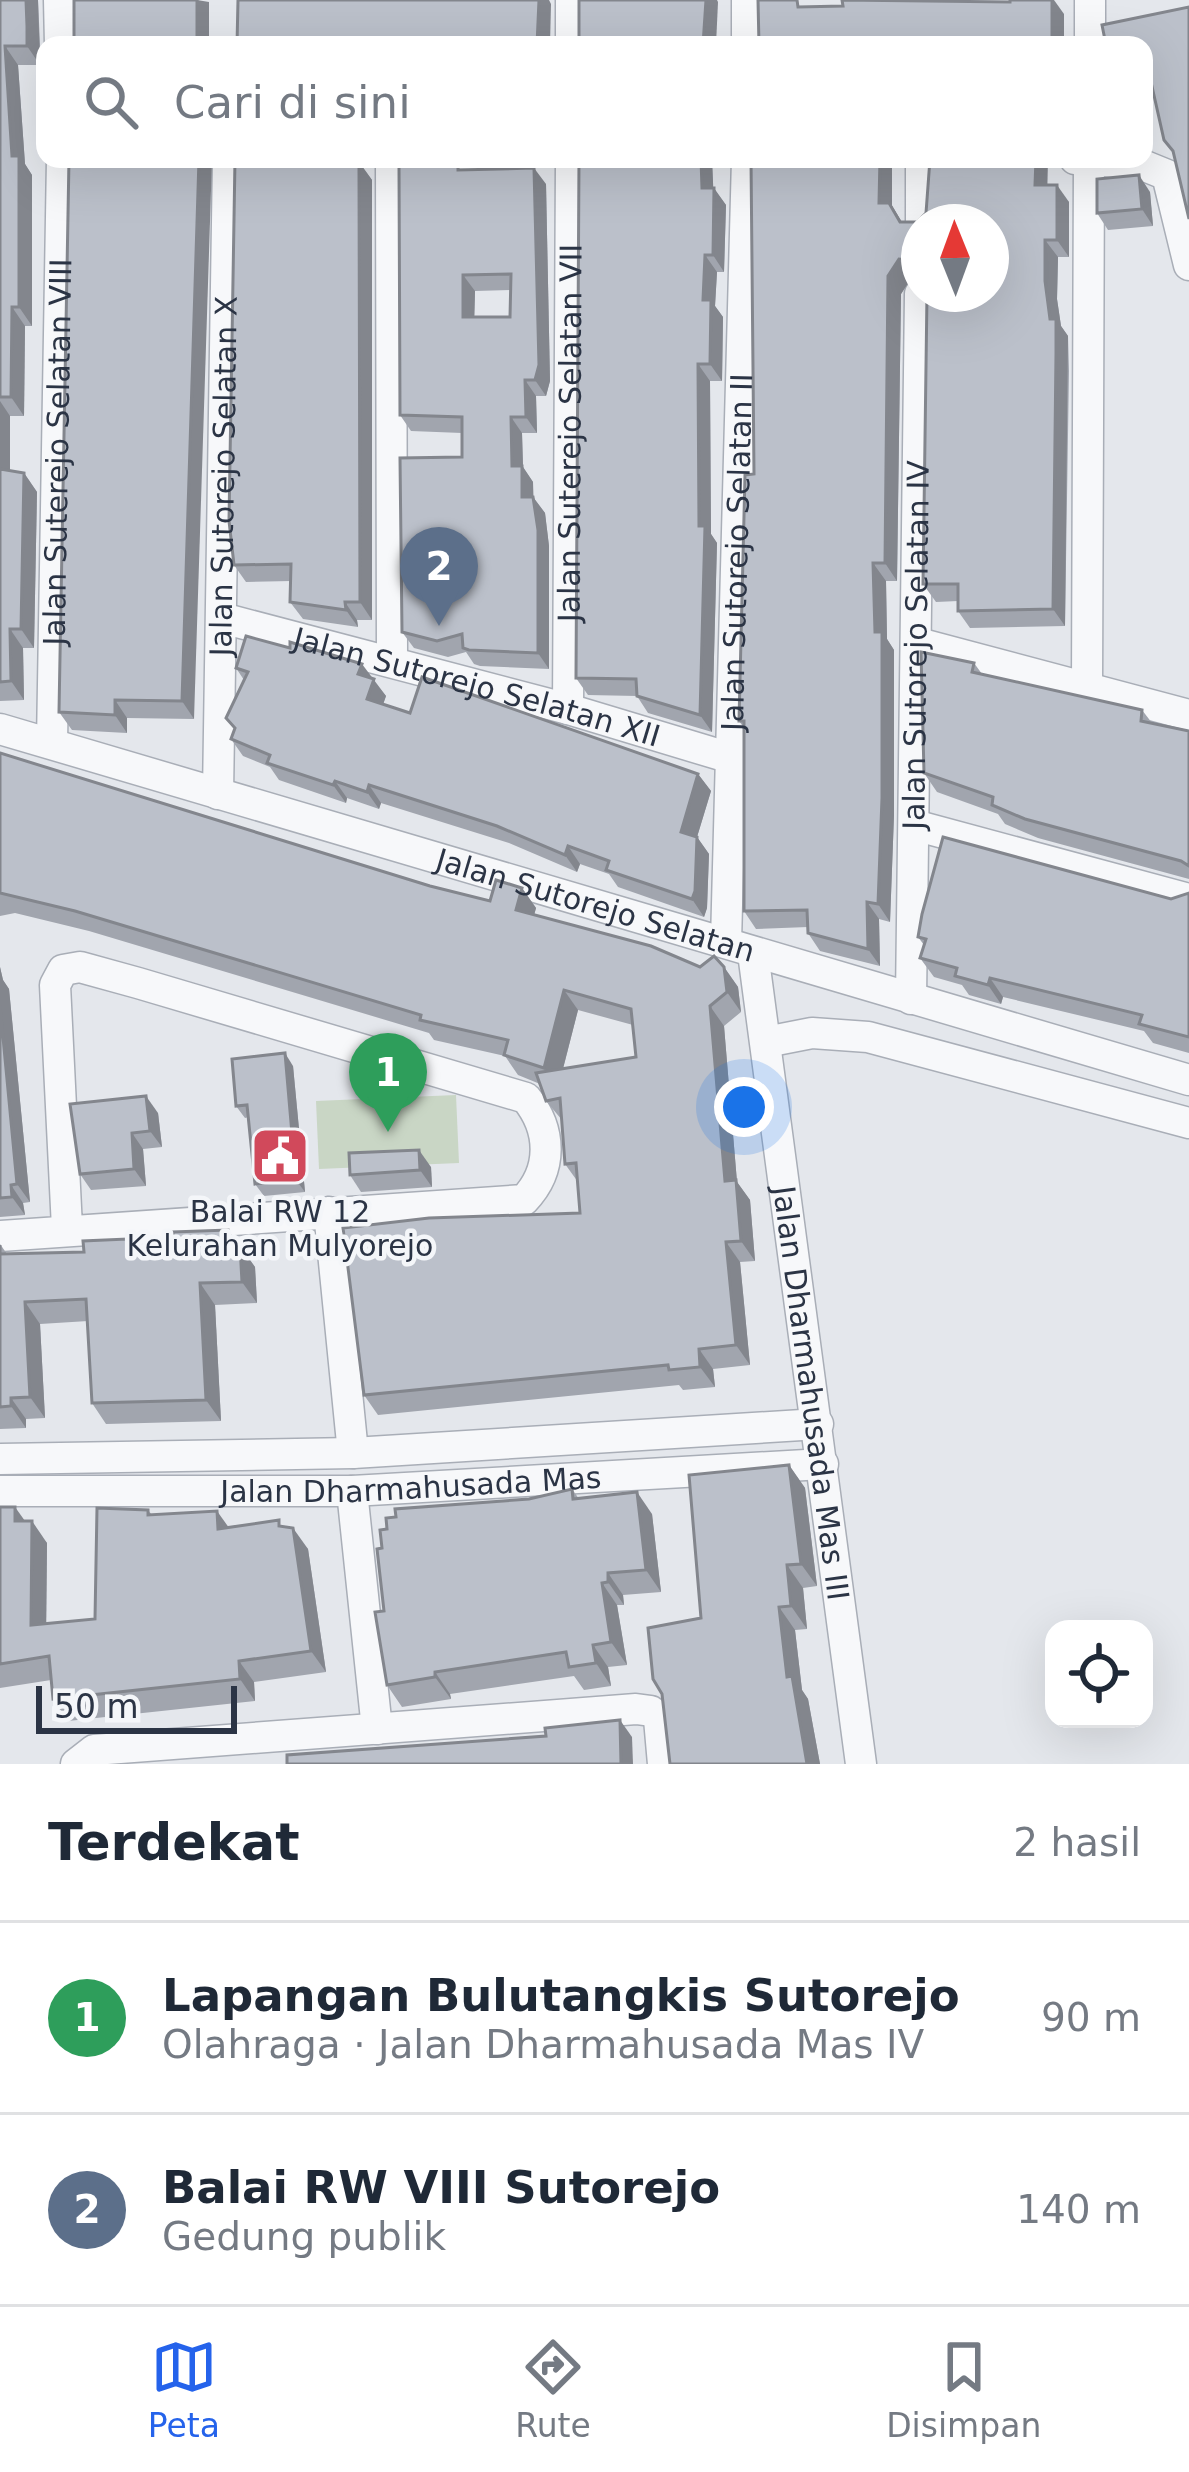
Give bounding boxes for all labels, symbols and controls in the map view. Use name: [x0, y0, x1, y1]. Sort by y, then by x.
search box: [36, 36, 1153, 168]
icon: search: [78, 69, 144, 135]
text: Cari di sini: [174, 76, 411, 129]
north arrow: [901, 204, 1009, 312]
street label: Jalan Suterejo Selatan VII: [551, 244, 588, 624]
street label: Jalan Suterejo Selatan VIII: [36, 258, 78, 648]
street label: Jalan Sutorejo Selatan X: [203, 295, 243, 659]
street label: Jalan Sutorejo Selatan II: [714, 373, 759, 733]
street label: Jalan Sutorejo Selatan IV: [896, 460, 935, 832]
pin: 2: [400, 527, 478, 626]
street label: Jalan Sutorejo Selatan XII: [288, 620, 664, 753]
street label: Jalan Sutorejo Selatan: [430, 841, 759, 968]
pin: 1: [349, 1033, 427, 1132]
your location: [714, 1077, 774, 1137]
public building icon: Balai RW 12 Kelurahan Mulyorejo: [249, 1125, 311, 1187]
street label: Jalan Dharmahusada Mas III: [766, 1182, 857, 1602]
place label: Balai RW 12 Kelurahan Mulyorejo: [127, 1194, 433, 1263]
street label: Jalan Dharmahusada Mas: [218, 1459, 602, 1509]
map controls: [1045, 1620, 1153, 1728]
button: locate: [1045, 1620, 1153, 1728]
scale bar: [36, 1680, 237, 1733]
text: 50 m: [54, 1687, 139, 1726]
text: Terdekat: [48, 1813, 300, 1872]
text: 2 hasil: [1013, 1820, 1141, 1865]
text: Lapangan Bulutangkis Sutorejo: [162, 1969, 960, 2022]
text: 1: [73, 1995, 101, 2040]
text: 90 m: [1041, 1995, 1141, 2040]
text: Olahraga · Jalan Dharmahusada Mas IV: [162, 2022, 924, 2067]
text: Balai RW VIII Sutorejo: [162, 2161, 720, 2214]
text: 2: [73, 2187, 101, 2232]
text: 140 m: [1016, 2187, 1141, 2232]
text: Gedung publik: [162, 2214, 446, 2259]
tab: Peta: [148, 2334, 220, 2445]
tab: Rute: [515, 2334, 591, 2445]
tab: Disimpan: [886, 2334, 1041, 2445]

